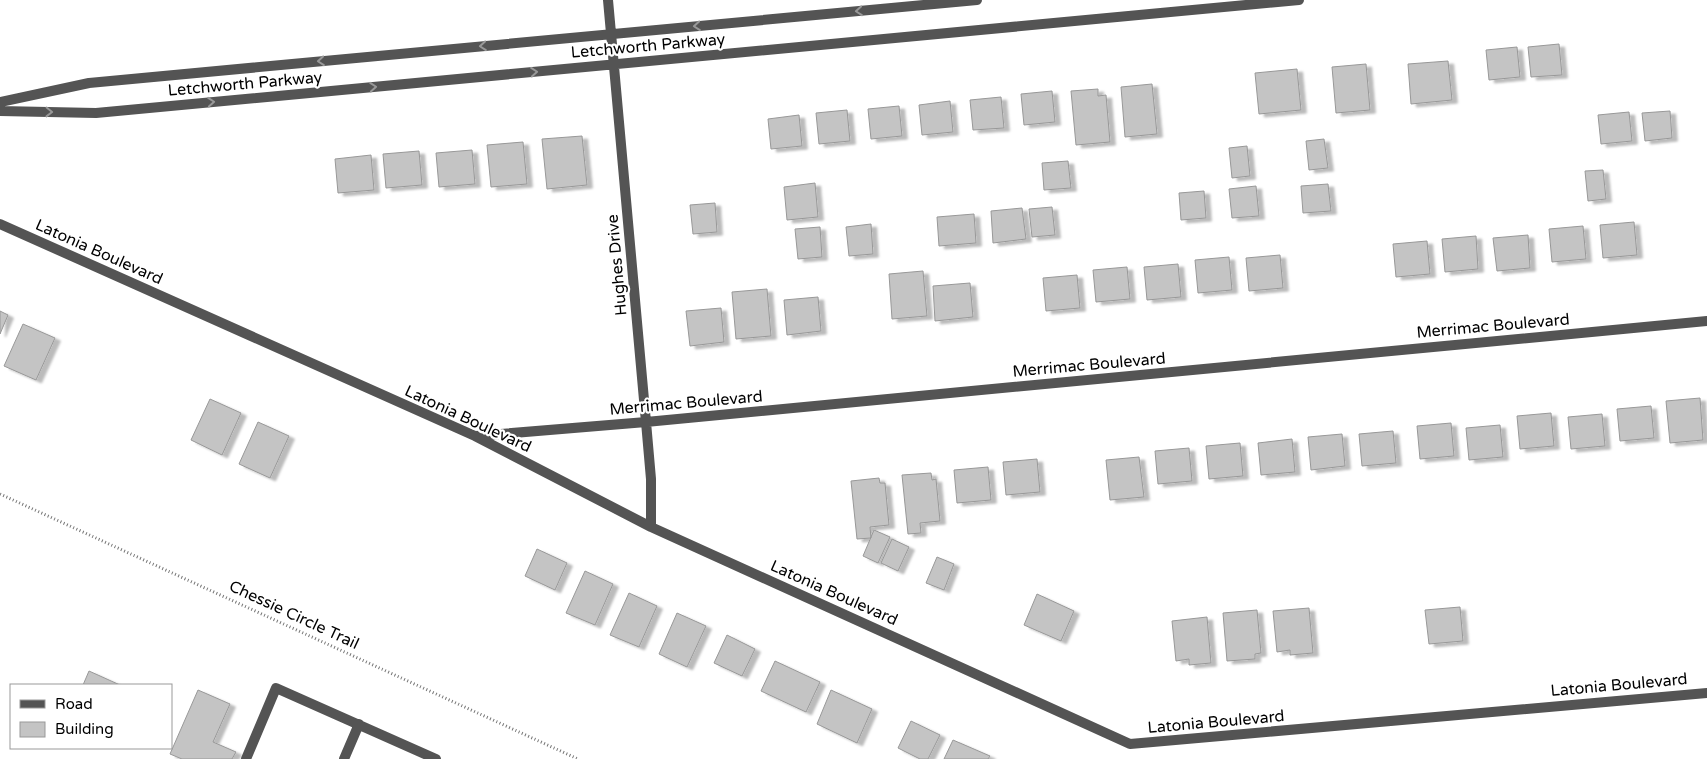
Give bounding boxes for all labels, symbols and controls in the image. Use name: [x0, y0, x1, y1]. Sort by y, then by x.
one-way arrow: [855, 5, 863, 16]
one-way arrow: [693, 20, 701, 31]
street label: Letchworth Parkway: [570, 29, 726, 63]
one-way arrow: [479, 40, 487, 51]
one-way arrow: [317, 56, 325, 67]
street label: Letchworth Parkway: [167, 67, 323, 101]
one-way arrow: [531, 67, 539, 78]
one-way arrow: [369, 82, 377, 93]
one-way arrow: [207, 97, 215, 108]
one-way arrow: [45, 107, 53, 117]
street label: Hughes Drive: [603, 213, 631, 317]
street label: Latonia Boulevard: [32, 215, 166, 289]
street label: Merrimac Boulevard: [1416, 309, 1570, 343]
street label: Merrimac Boulevard: [1012, 348, 1166, 382]
street label: Latonia Boulevard: [401, 381, 535, 457]
street label: Merrimac Boulevard: [609, 386, 763, 420]
street label: Latonia Boulevard: [767, 556, 901, 630]
street label: Chessie Circle Trail: [226, 576, 362, 654]
street label: Latonia Boulevard: [1550, 669, 1688, 701]
legend: [10, 684, 172, 749]
text: Road: [55, 695, 93, 713]
street label: Latonia Boulevard: [1147, 706, 1285, 738]
text: Building: [55, 720, 114, 738]

